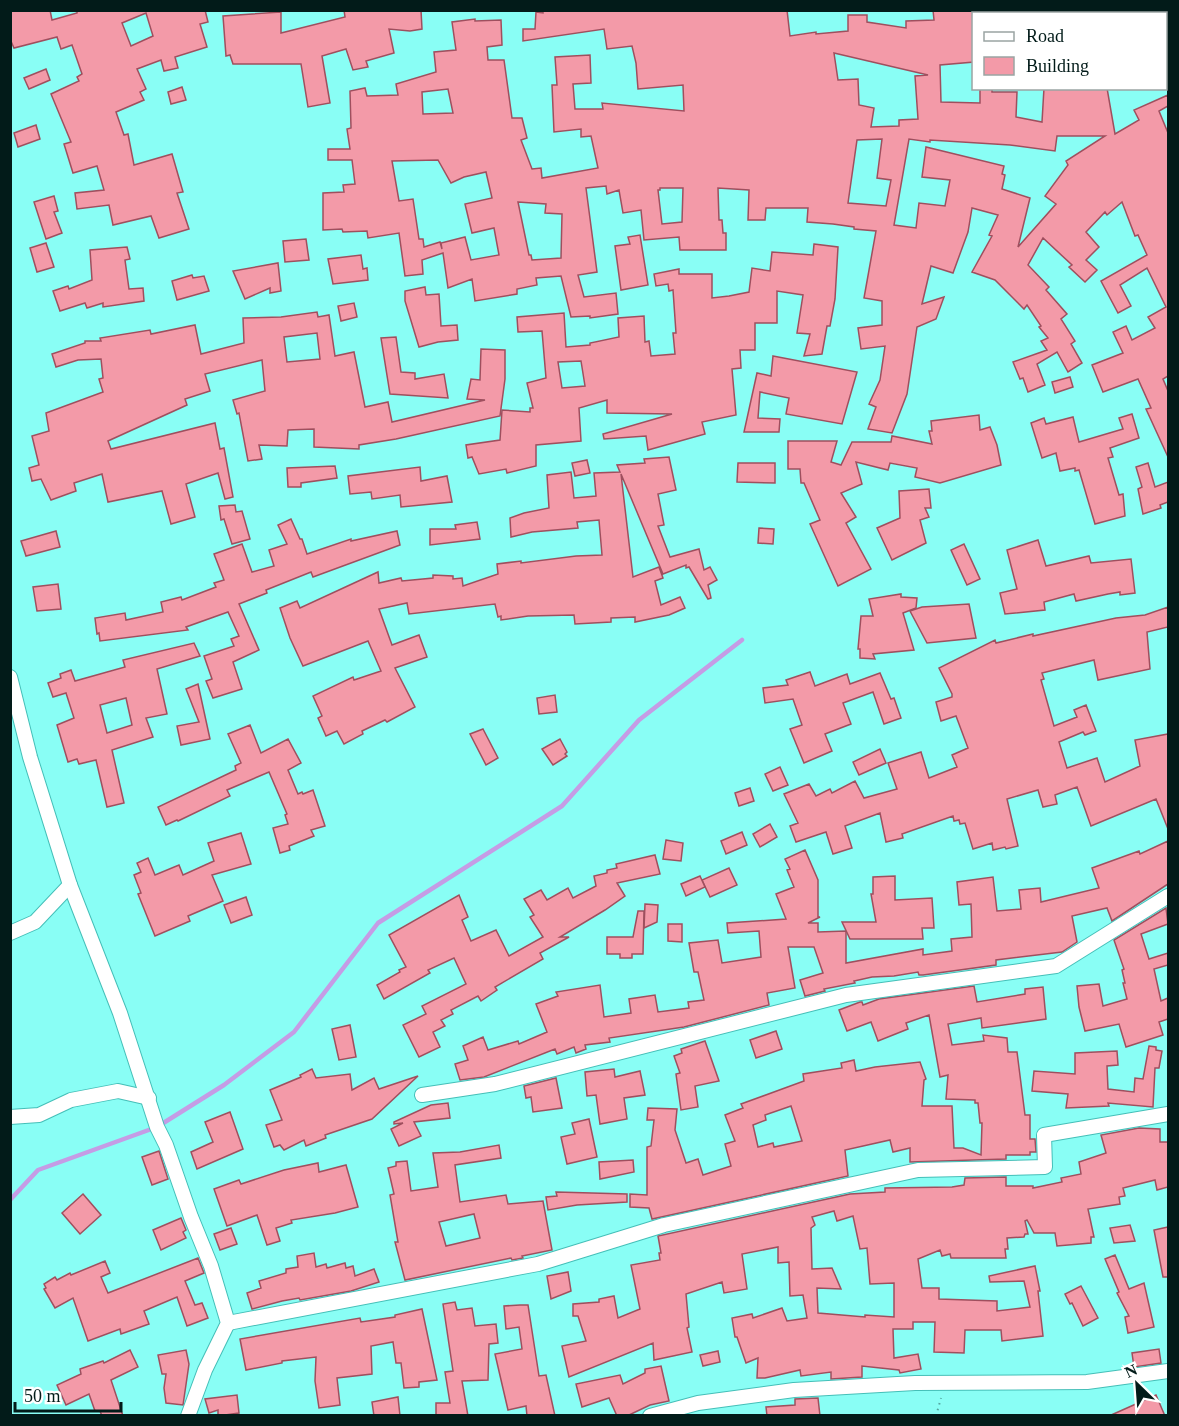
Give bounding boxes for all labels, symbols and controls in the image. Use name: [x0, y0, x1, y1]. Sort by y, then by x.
legend: [972, 12, 1167, 90]
text: Road: [1026, 26, 1064, 46]
text: Building: [1026, 56, 1089, 76]
north arrow: [1107, 1354, 1167, 1414]
text: N: [1122, 1361, 1140, 1381]
scale bar: [15, 1375, 122, 1413]
text: 50 m: [24, 1386, 61, 1406]

